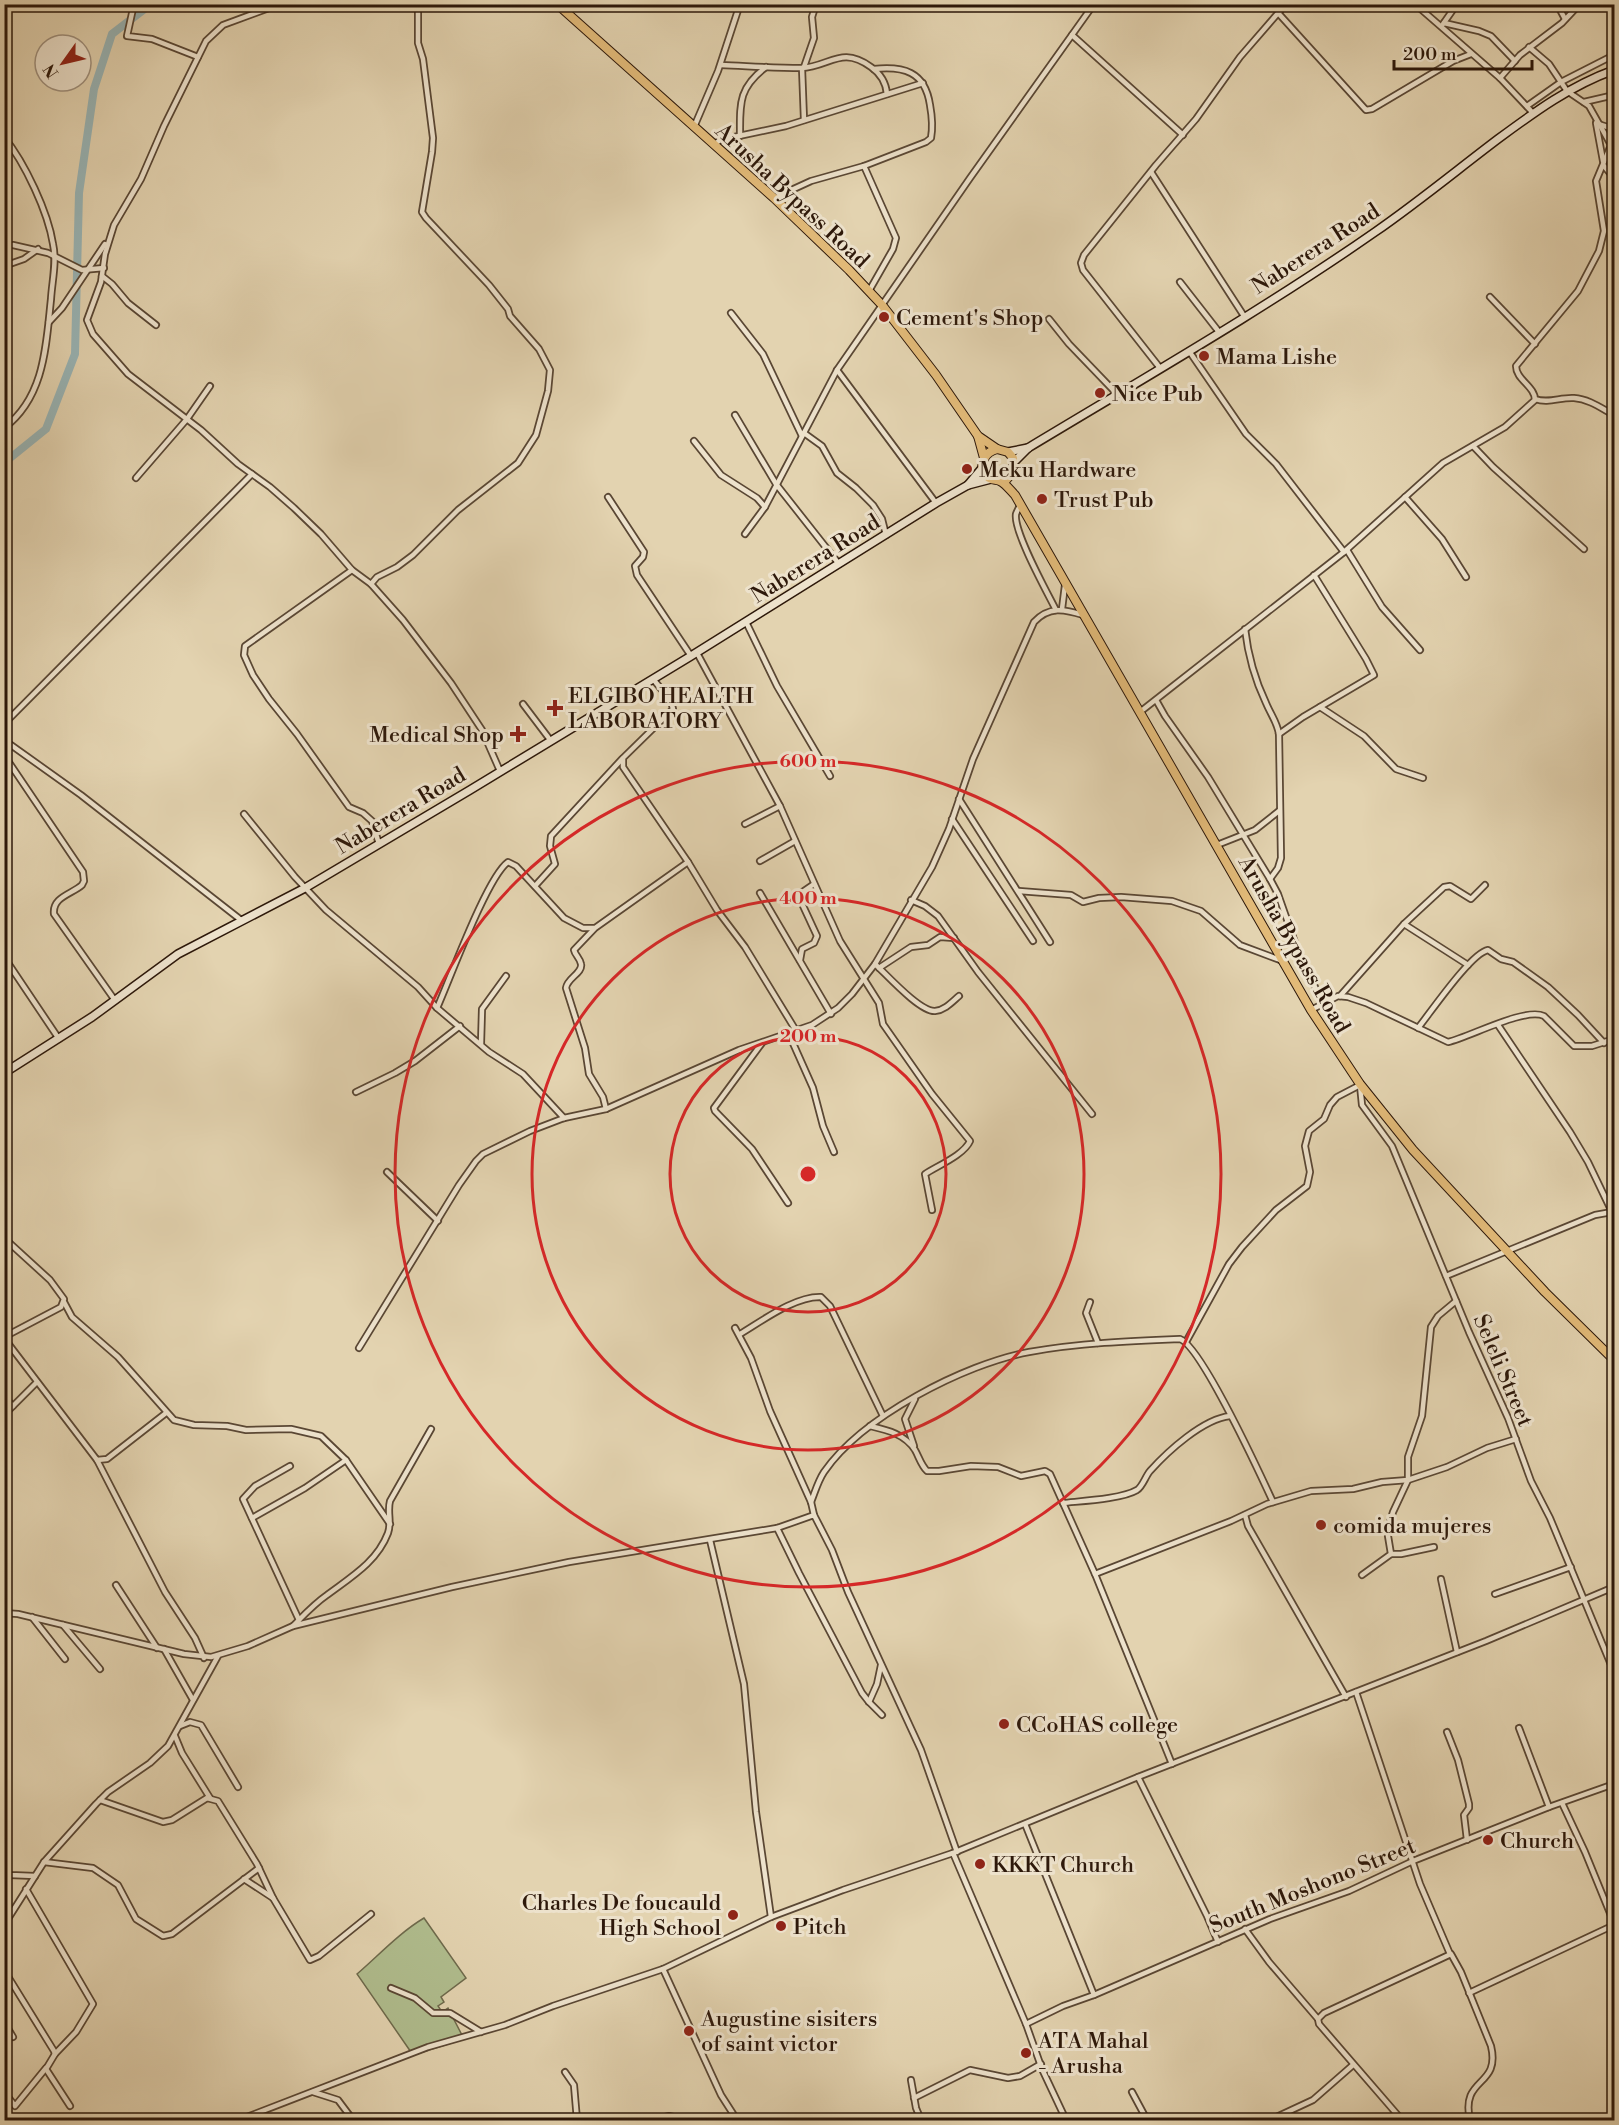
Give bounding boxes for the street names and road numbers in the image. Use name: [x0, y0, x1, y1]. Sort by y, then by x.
street label: Arusha Bypass Road: [709, 117, 875, 275]
street label: Naberera Road: [1247, 198, 1385, 301]
street label: Naberera Road: [746, 509, 886, 610]
street label: Naberera Road: [331, 762, 471, 861]
street label: Arusha Bypass Road: [1231, 850, 1356, 1039]
street label: Seleli Street: [1467, 1310, 1538, 1431]
street label: South Moshono Street: [1206, 1833, 1420, 1940]

